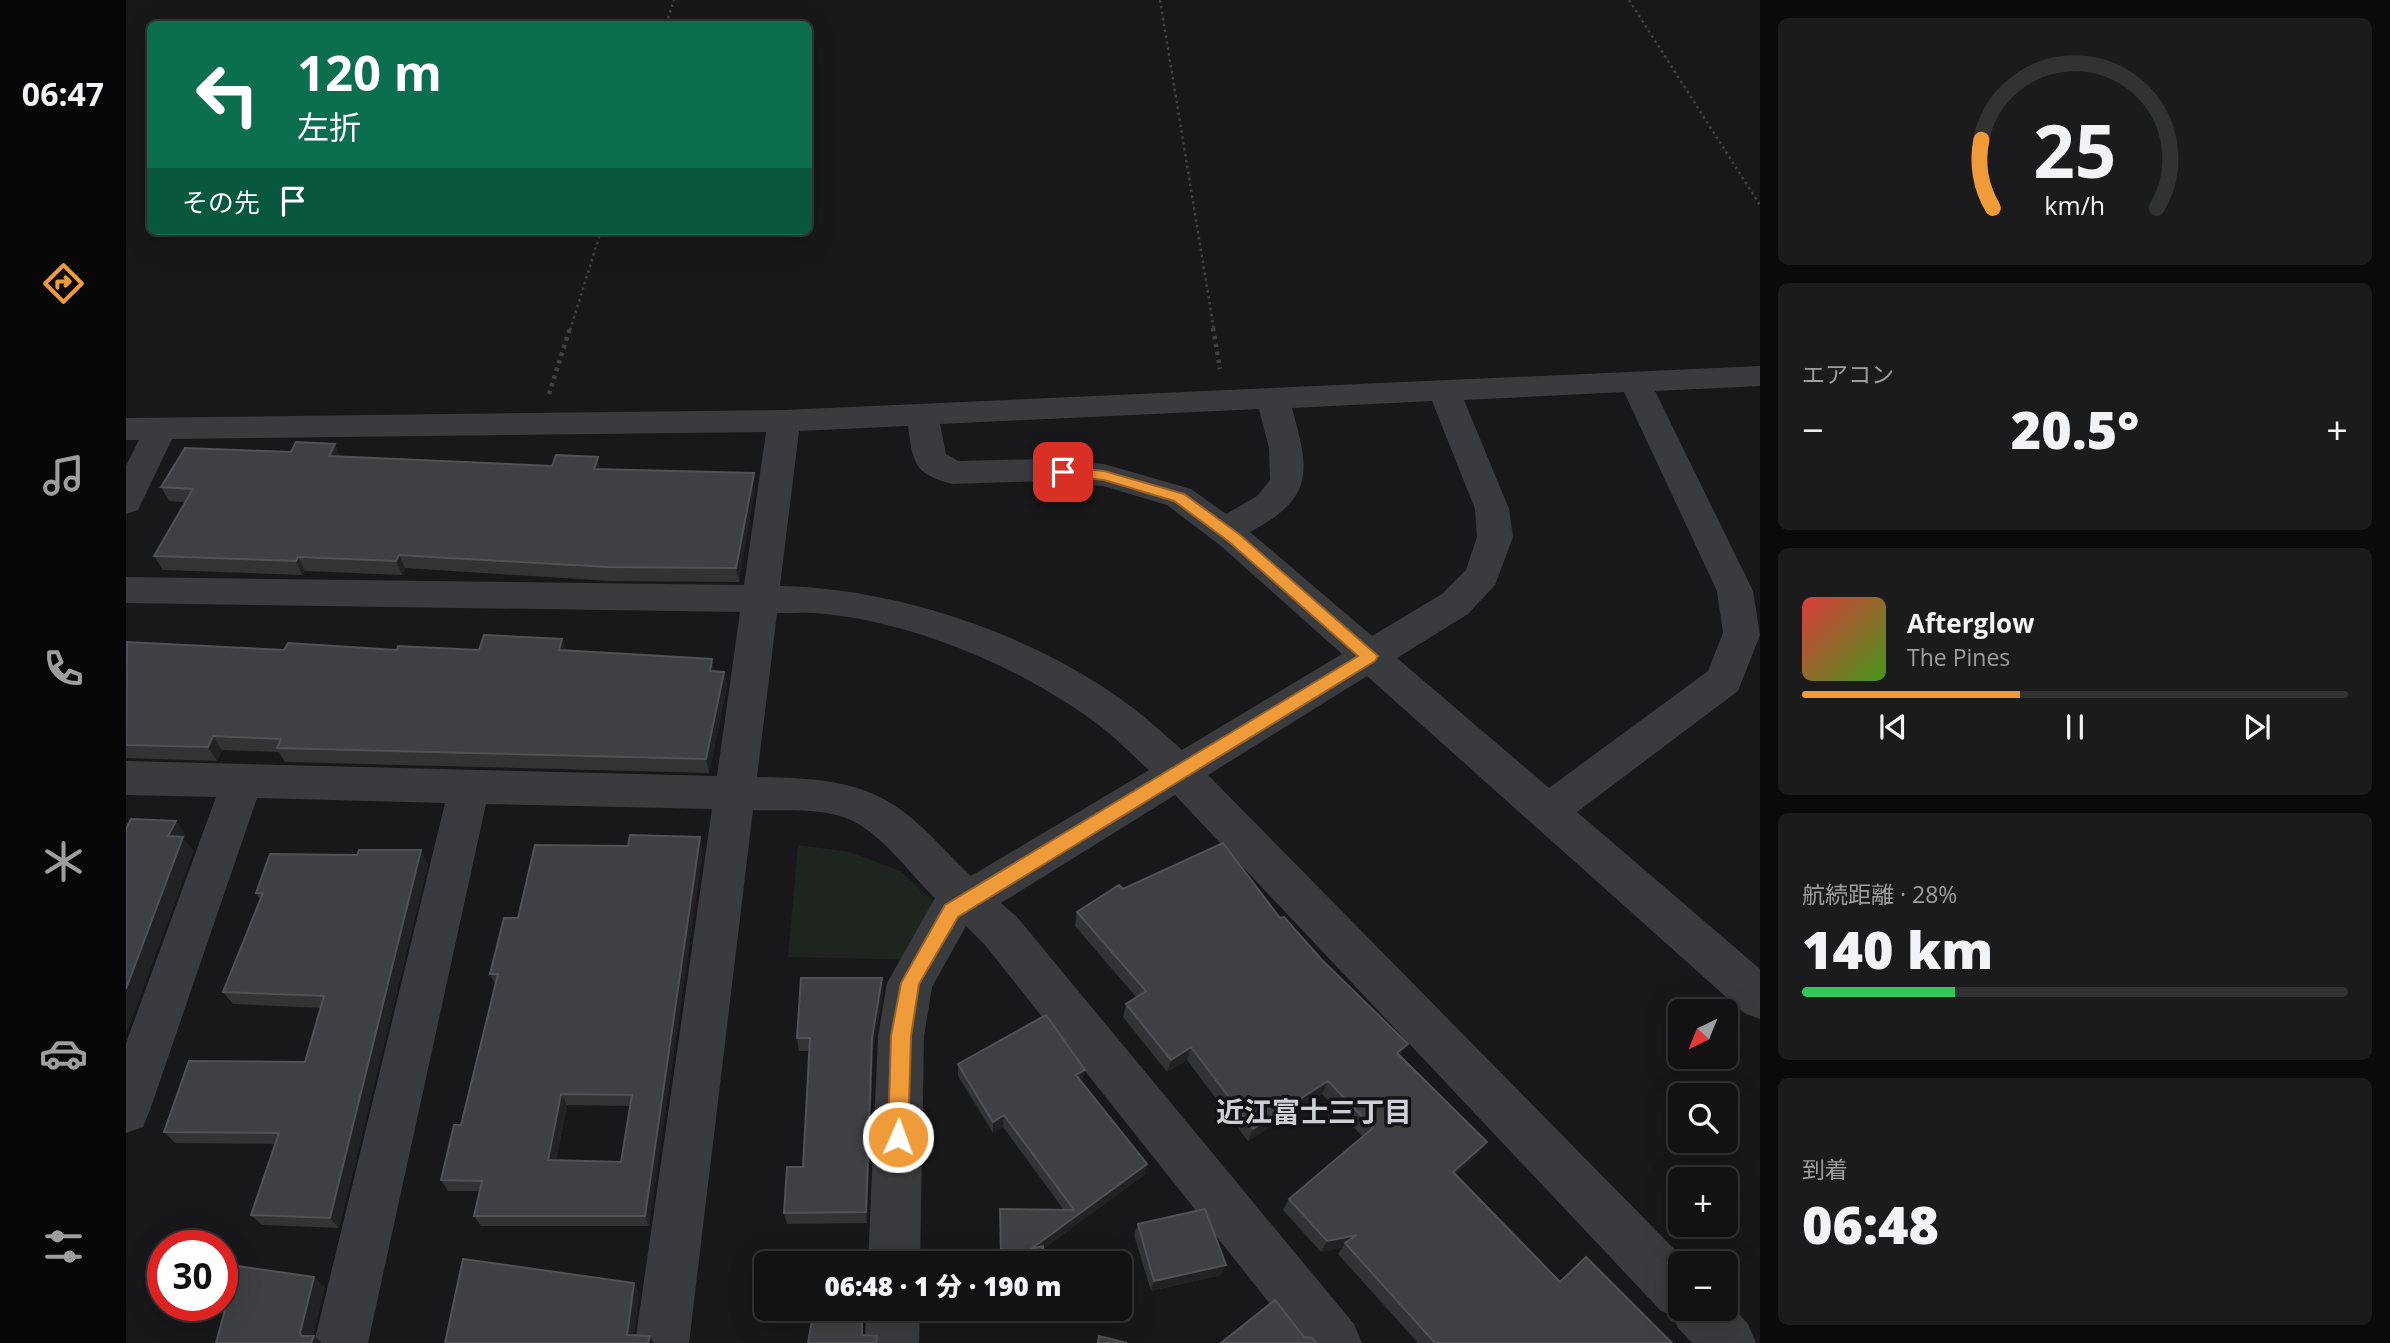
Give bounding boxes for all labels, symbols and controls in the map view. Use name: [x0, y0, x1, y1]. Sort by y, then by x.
text: 120 m: [297, 39, 442, 105]
icon: left: [182, 49, 273, 140]
text: 06:47: [22, 72, 104, 115]
text: 25: [2033, 100, 2117, 199]
text: 左折: [297, 105, 361, 148]
icon: arrive: [274, 182, 312, 220]
text: その先: [182, 184, 260, 220]
text: km/h: [2045, 187, 2105, 221]
icon: directions: [39, 259, 88, 308]
text: エアコン: [1802, 358, 1894, 390]
text: 20.5°: [2011, 393, 2139, 464]
text: −: [1802, 403, 1824, 455]
text: +: [2326, 403, 2348, 455]
pin: [1033, 442, 1093, 502]
icon: music: [39, 451, 88, 500]
icon: arrive: [1044, 453, 1082, 491]
text: Afterglow: [1907, 605, 2034, 641]
text: The Pines: [1907, 641, 2010, 673]
icon: phone: [39, 644, 88, 693]
icon: previous: [1874, 708, 1912, 746]
icon: pause: [2056, 708, 2094, 746]
icon: next: [2238, 708, 2276, 746]
icon: climate: [39, 837, 88, 886]
text: 航続距離 · 28%: [1802, 878, 1957, 910]
text: 140 km: [1802, 913, 1993, 984]
north arrow: [1668, 999, 1738, 1069]
map controls: [1668, 999, 1738, 1321]
icon: car: [39, 1029, 88, 1078]
button: search: [1668, 1083, 1738, 1153]
district label: 近江富士三丁目: [1216, 1092, 1412, 1130]
position arrow: [861, 1100, 935, 1174]
text: 到着: [1802, 1153, 1848, 1185]
button: +: [1668, 1167, 1738, 1237]
text: 06:48: [1802, 1188, 1939, 1259]
icon: filters: [39, 1222, 88, 1271]
speed limit sign: 30: [147, 1230, 238, 1321]
button: −: [1668, 1251, 1738, 1321]
text: 06:48 · 1 分 · 190 m: [825, 1268, 1061, 1304]

